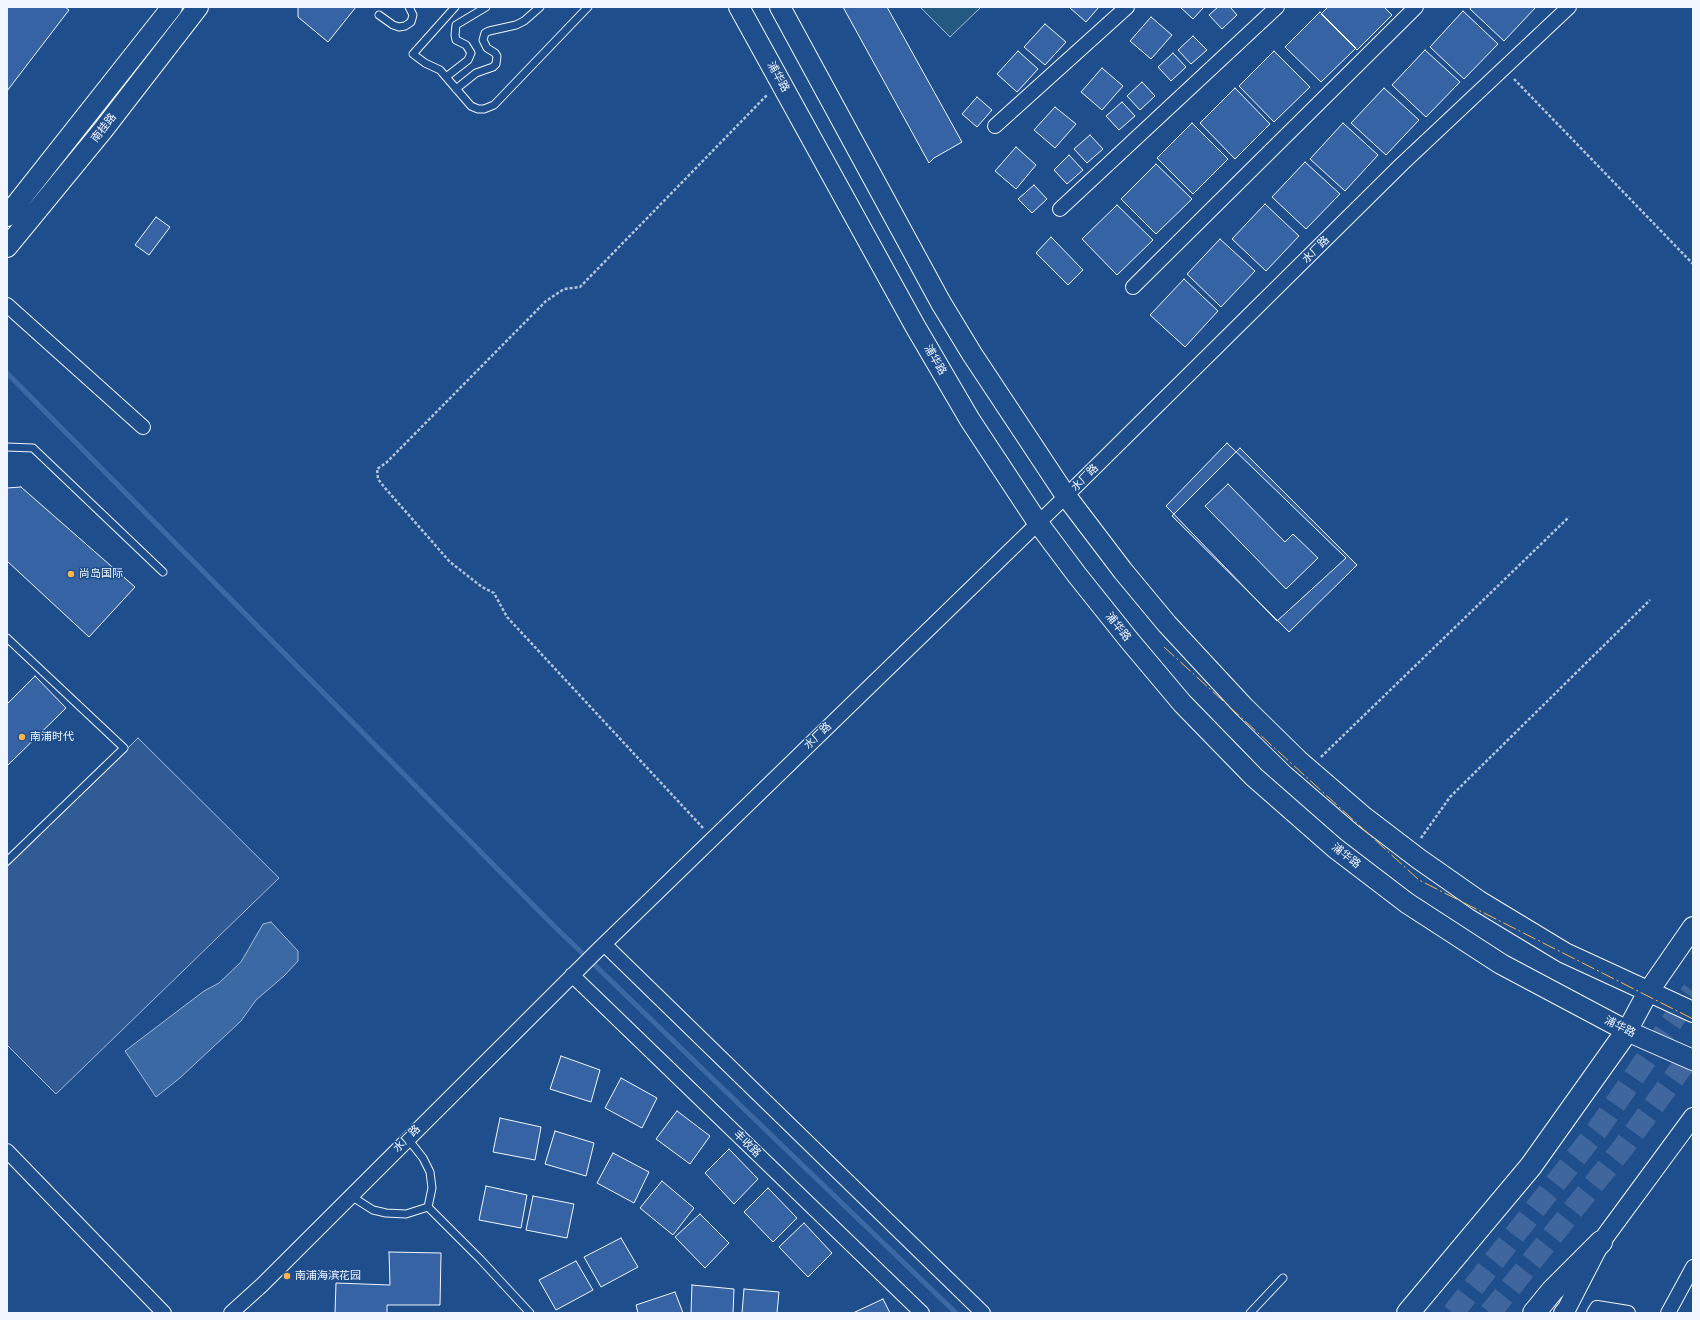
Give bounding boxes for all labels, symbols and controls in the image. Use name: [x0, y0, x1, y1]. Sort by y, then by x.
street label: 浦华路: [764, 59, 792, 95]
street label: 南桂路: [89, 111, 119, 145]
street label: 水厂路: [1300, 234, 1332, 266]
street label: 浦华路: [921, 342, 949, 378]
street label: 水厂路: [1069, 462, 1101, 494]
place label: 尚岛国际: [79, 567, 123, 581]
marker: 尚岛国际: [66, 569, 76, 579]
street label: 浦华路: [1102, 610, 1134, 644]
street label: 水厂路: [802, 720, 834, 752]
place label: 南浦时代: [30, 730, 74, 744]
marker: 南浦时代: [17, 732, 27, 742]
street label: 浦华路: [1329, 841, 1363, 871]
street label: 浦华路: [1602, 1014, 1638, 1040]
street label: 水厂路: [391, 1123, 423, 1155]
street label: 丰收路: [731, 1128, 763, 1160]
place label: 南浦海滨花园: [295, 1269, 361, 1283]
marker: 南浦海滨花园: [282, 1271, 292, 1281]

